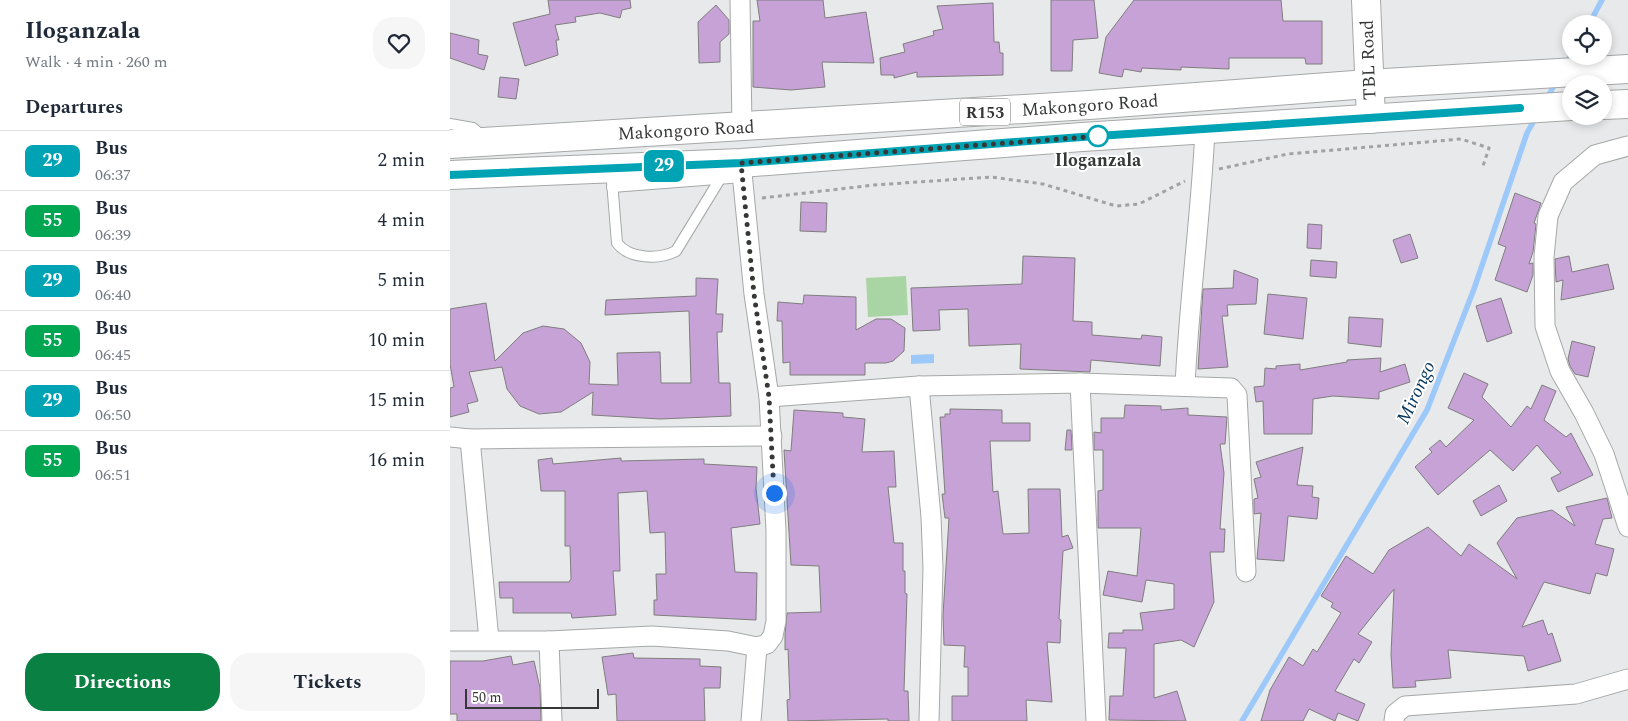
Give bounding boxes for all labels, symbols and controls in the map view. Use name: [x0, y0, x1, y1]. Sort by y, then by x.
text: Iloganzala: [25, 13, 140, 49]
map controls: [1562, 15, 1612, 125]
button: locate: [1562, 15, 1612, 65]
button: heart: [373, 17, 425, 69]
street label: TBL Road: [1354, 19, 1383, 101]
text: Walk · 4 min · 260 m: [25, 50, 168, 74]
button: layers: [1562, 75, 1612, 125]
street label: Makongoro Road: [1021, 87, 1159, 124]
text: Departures: [25, 93, 123, 122]
road number: R153: [960, 98, 1010, 125]
street label: Makongoro Road: [617, 113, 755, 148]
marker: Iloganzala: [1087, 125, 1109, 147]
text: Bus: [95, 134, 128, 163]
text: 2 min: [377, 146, 425, 175]
text: 29: [42, 147, 63, 174]
place label: Iloganzala: [1055, 147, 1142, 174]
line badge: 29: [642, 150, 686, 182]
text: 29: [654, 152, 674, 179]
text: 06:37: [95, 163, 131, 187]
text: Bus: [95, 194, 128, 223]
text: 4 min: [377, 206, 425, 235]
text: 55: [42, 207, 63, 234]
text: 06:39: [95, 223, 131, 247]
text: Bus: [95, 254, 128, 283]
text: 5 min: [377, 266, 425, 295]
text: 29: [42, 267, 63, 294]
text: 06:40: [95, 283, 131, 307]
text: Bus: [95, 314, 128, 343]
text: 10 min: [368, 326, 425, 355]
text: 55: [42, 327, 63, 354]
text: 06:45: [95, 343, 131, 367]
water label: Mirongo: [1389, 356, 1444, 429]
text: Bus: [95, 374, 128, 403]
text: 15 min: [368, 386, 425, 415]
text: 29: [42, 387, 63, 414]
text: 06:50: [95, 403, 131, 427]
text: Bus: [95, 434, 128, 463]
text: 16 min: [368, 446, 425, 475]
text: 55: [42, 447, 63, 474]
text: 06:51: [95, 463, 131, 487]
your location: [762, 481, 787, 506]
button: Directions: [25, 653, 220, 711]
button: Tickets: [230, 653, 425, 711]
scale bar: [465, 686, 599, 709]
text: 50 m: [472, 687, 502, 708]

